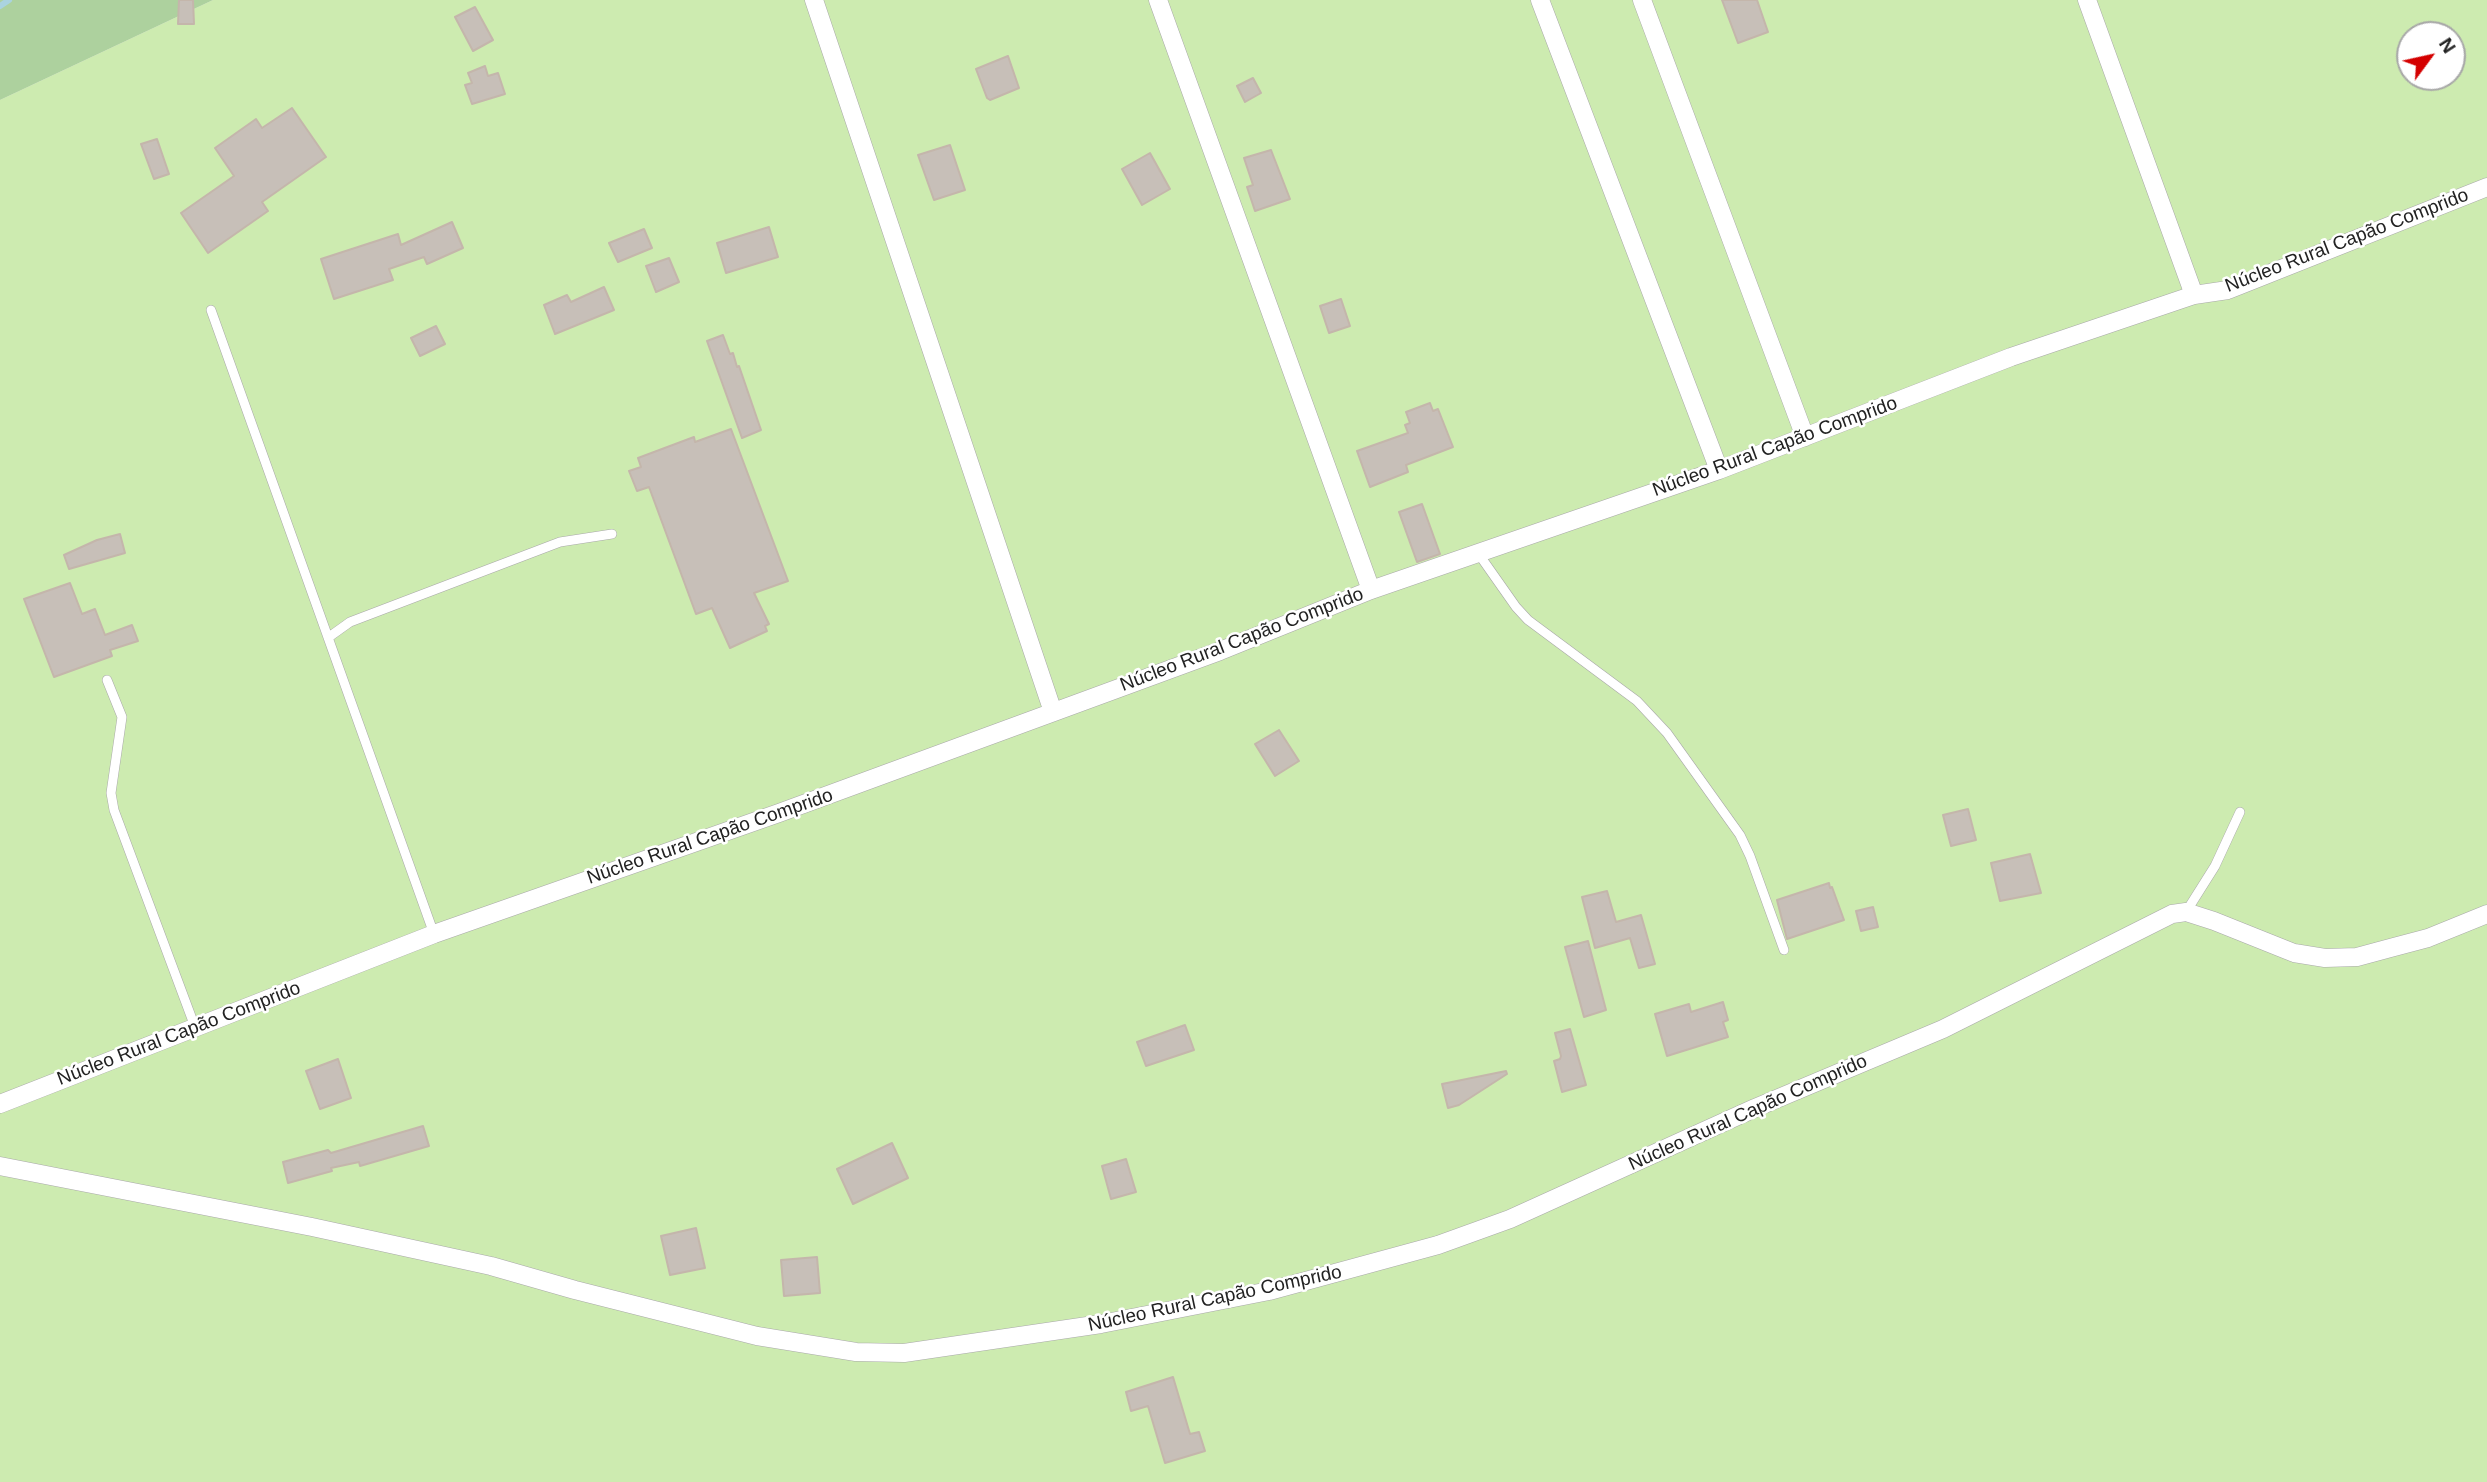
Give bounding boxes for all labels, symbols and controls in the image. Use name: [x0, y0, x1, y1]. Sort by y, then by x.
north arrow: [2396, 21, 2466, 91]
text: N: [2435, 34, 2460, 57]
street label: Núcleo Rural Capão Comprido: [2222, 184, 2472, 298]
street label: Núcleo Rural Capão Comprido: [1650, 392, 1900, 502]
street label: Núcleo Rural Capão Comprido: [1117, 583, 1367, 697]
street label: Núcleo Rural Capão Comprido: [584, 784, 836, 890]
street label: Núcleo Rural Capão Comprido: [54, 977, 304, 1091]
street label: Núcleo Rural Capão Comprido: [1625, 1050, 1871, 1176]
street label: Núcleo Rural Capão Comprido: [1086, 1261, 1344, 1337]

